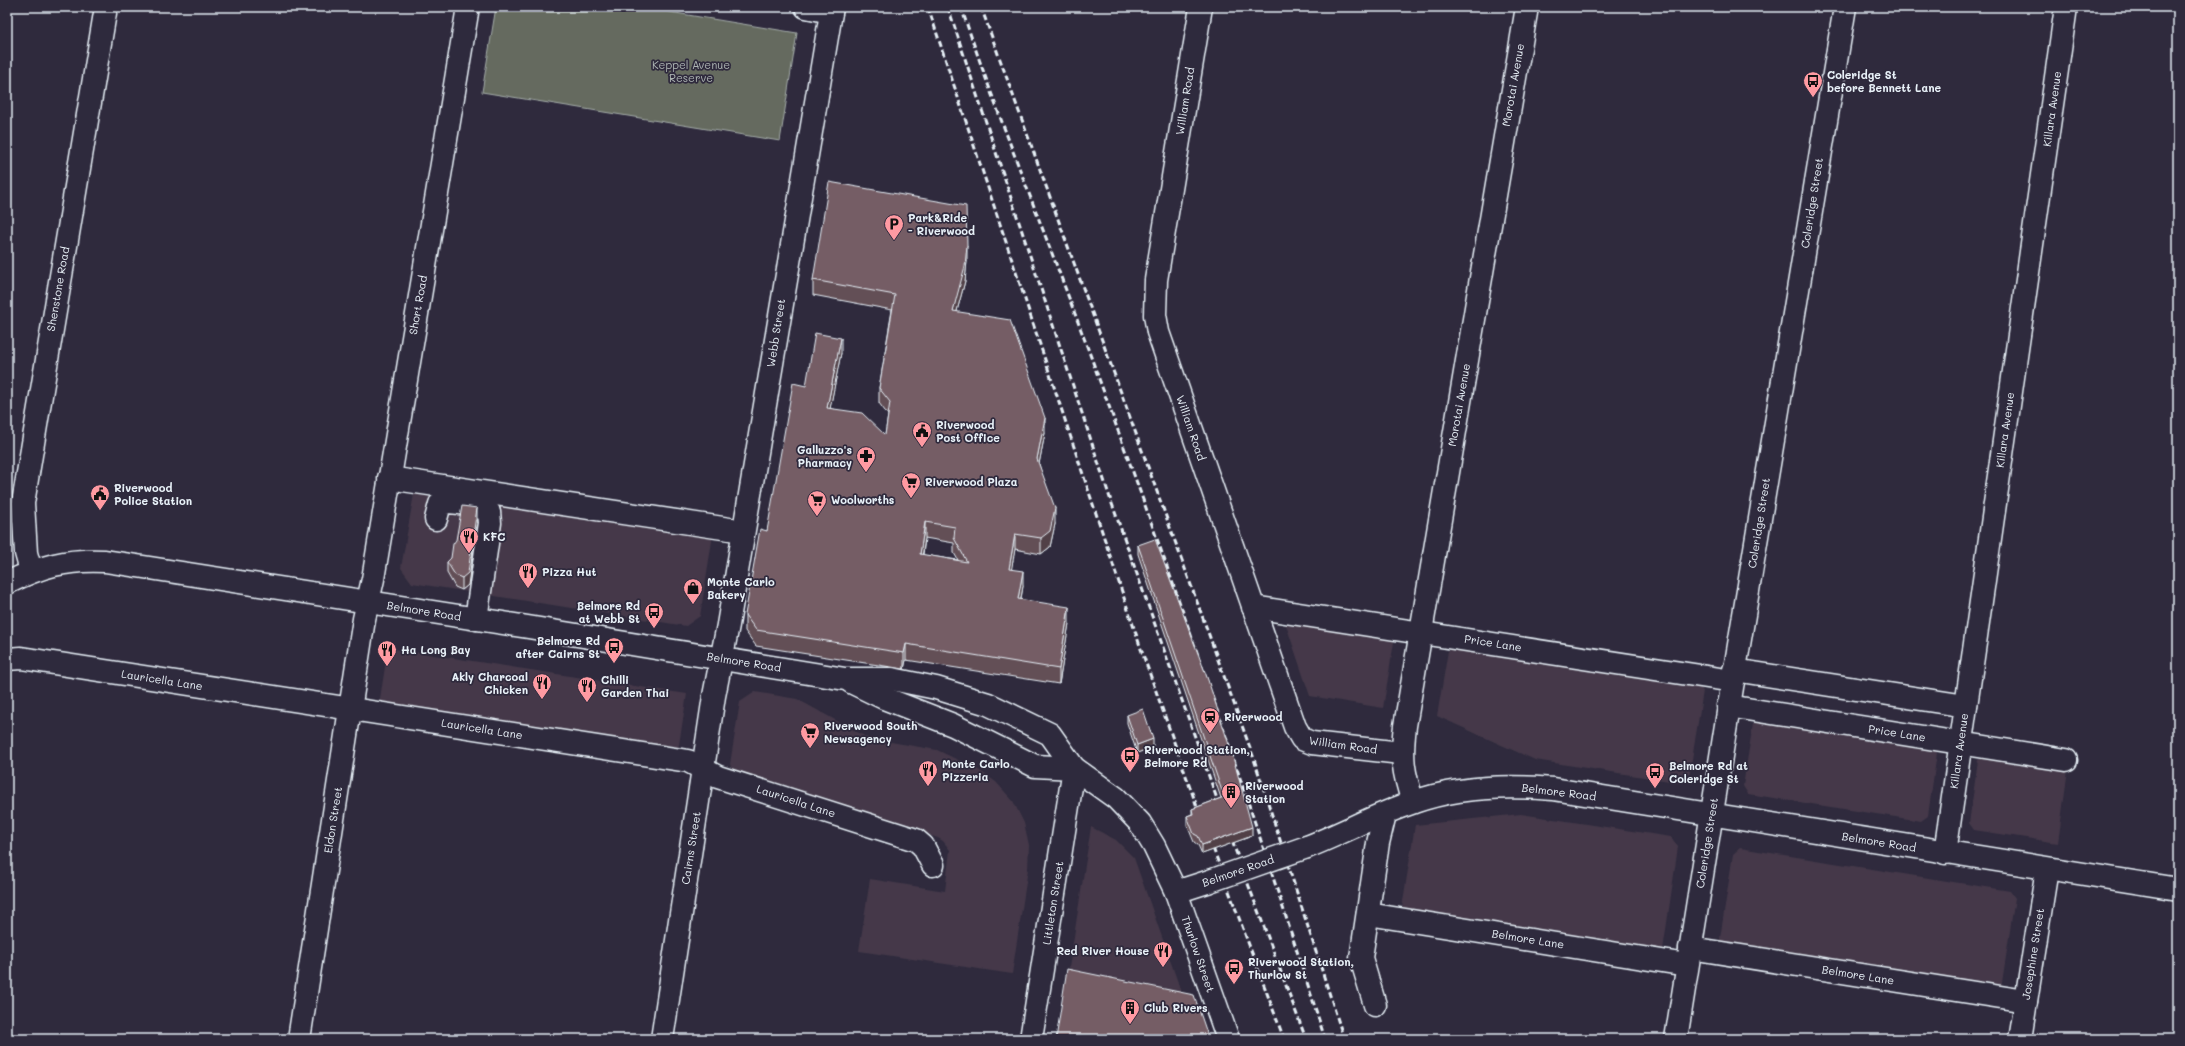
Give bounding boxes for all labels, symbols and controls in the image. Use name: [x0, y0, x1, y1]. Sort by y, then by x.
street label: Morotai Avenue: [1498, 42, 1527, 128]
park label: Keppel Avenue Reserve: [652, 57, 730, 85]
street label: William Road: [1172, 66, 1197, 136]
place label: Coleridge St before Bennett Lane: [1827, 67, 1942, 95]
bus stop icon: Coleridge St before Bennett Lane: [1802, 70, 1824, 98]
street label: Killara Avenue: [2039, 70, 2064, 148]
street label: Coleridge Street: [1797, 156, 1826, 249]
place label: Park&Ride - Riverwood: [908, 210, 975, 238]
parking icon: Park&Ride - Riverwood: [883, 213, 905, 241]
street label: Shenstone Road: [43, 245, 72, 332]
street label: Short Road: [405, 274, 430, 336]
street label: Webb Street: [763, 298, 788, 368]
street label: Morotai Avenue: [1444, 362, 1473, 448]
street label: Killara Avenue: [1992, 391, 2017, 469]
street label: William Road: [1173, 393, 1210, 463]
place label: Riverwood Post Office: [936, 417, 1000, 445]
public building icon: Riverwood Post Office: [911, 420, 933, 448]
place label: Galluzzo's Pharmacy: [797, 442, 852, 470]
pharmacy icon: Galluzzo's Pharmacy: [855, 445, 877, 473]
supermarket icon: Riverwood Plaza: [900, 471, 922, 499]
place label: Riverwood Plaza: [925, 474, 1018, 489]
street label: Coleridge Street: [1744, 476, 1773, 569]
place label: Riverwood Police Station: [114, 480, 192, 508]
public building icon: Riverwood Police Station: [89, 483, 111, 511]
supermarket icon: Woolworths: [806, 489, 828, 517]
place label: Woolworths: [831, 492, 895, 507]
restaurant icon: KFC: [458, 526, 480, 554]
place label: KFC: [483, 529, 505, 544]
restaurant icon: Pizza Hut: [517, 561, 539, 589]
place label: Pizza Hut: [542, 564, 597, 579]
place label: Monte Carlo Bakery: [707, 574, 775, 602]
shop icon: Monte Carlo Bakery: [682, 577, 704, 605]
street label: Belmore Road: [386, 597, 462, 624]
place label: Belmore Rd at Webb St: [577, 598, 640, 626]
bus stop icon: Belmore Rd at Webb St: [643, 601, 665, 629]
street label: Price Lane: [1463, 631, 1523, 654]
place label: Belmore Rd after Cairns St: [515, 633, 600, 661]
bus stop icon: Belmore Rd after Cairns St: [603, 636, 625, 664]
restaurant icon: Ha Long Bay: [376, 639, 398, 667]
place label: Ha Long Bay: [401, 642, 471, 657]
street label: Belmore Road: [706, 648, 782, 675]
street label: Lauricella Lane: [120, 666, 204, 693]
place label: Akly Charcoal Chicken: [451, 669, 528, 697]
restaurant icon: Akly Charcoal Chicken: [531, 672, 553, 700]
place label: Chilli Garden Thai: [601, 672, 669, 700]
restaurant icon: Chilli Garden Thai: [576, 675, 598, 703]
station icon: Riverwood: [1199, 706, 1221, 734]
place label: Riverwood: [1224, 709, 1282, 724]
street label: Killara Avenue: [1946, 712, 1971, 790]
street label: Lauricella Lane: [440, 715, 524, 742]
place label: Riverwood South Newsagency: [824, 718, 917, 746]
supermarket icon: Riverwood South Newsagency: [799, 721, 821, 749]
street label: Price Lane: [1867, 721, 1927, 744]
street label: William Road: [1308, 732, 1378, 757]
place label: Riverwood Station, Belmore Rd: [1144, 742, 1250, 770]
bus stop icon: Riverwood Station, Belmore Rd: [1119, 745, 1141, 773]
place label: Monte Carlo Pizzeria: [942, 756, 1010, 784]
place label: Belmore Rd at Coleridge St: [1669, 758, 1748, 786]
restaurant icon: Monte Carlo Pizzeria: [917, 759, 939, 787]
bus stop icon: Belmore Rd at Coleridge St: [1644, 761, 1666, 789]
place label: Riverwood Station: [1245, 778, 1303, 806]
street label: Belmore Road: [1521, 779, 1597, 804]
street label: Lauricella Lane: [755, 781, 838, 820]
building icon: Riverwood Station: [1220, 781, 1242, 809]
street label: Eldon Street: [320, 785, 345, 854]
street label: Coleridge Street: [1692, 796, 1721, 889]
street label: Cairns Street: [677, 810, 704, 885]
street label: Belmore Road: [1841, 828, 1917, 855]
street label: Belmore Road: [1200, 851, 1276, 890]
street label: Littleton Street: [1038, 860, 1067, 946]
street label: Josephine Street: [2018, 907, 2047, 1001]
street label: Thurlow Street: [1178, 913, 1219, 994]
street label: Belmore Lane: [1491, 925, 1566, 952]
restaurant icon: Red River House: [1152, 940, 1174, 968]
place label: Red River House: [1056, 943, 1149, 958]
place label: Riverwood Station, Thurlow St: [1248, 954, 1354, 982]
bus stop icon: Riverwood Station, Thurlow St: [1223, 957, 1245, 985]
street label: Belmore Lane: [1821, 961, 1896, 988]
building icon: Club Rivers: [1119, 997, 1141, 1025]
place label: Club Rivers: [1144, 1000, 1208, 1015]

